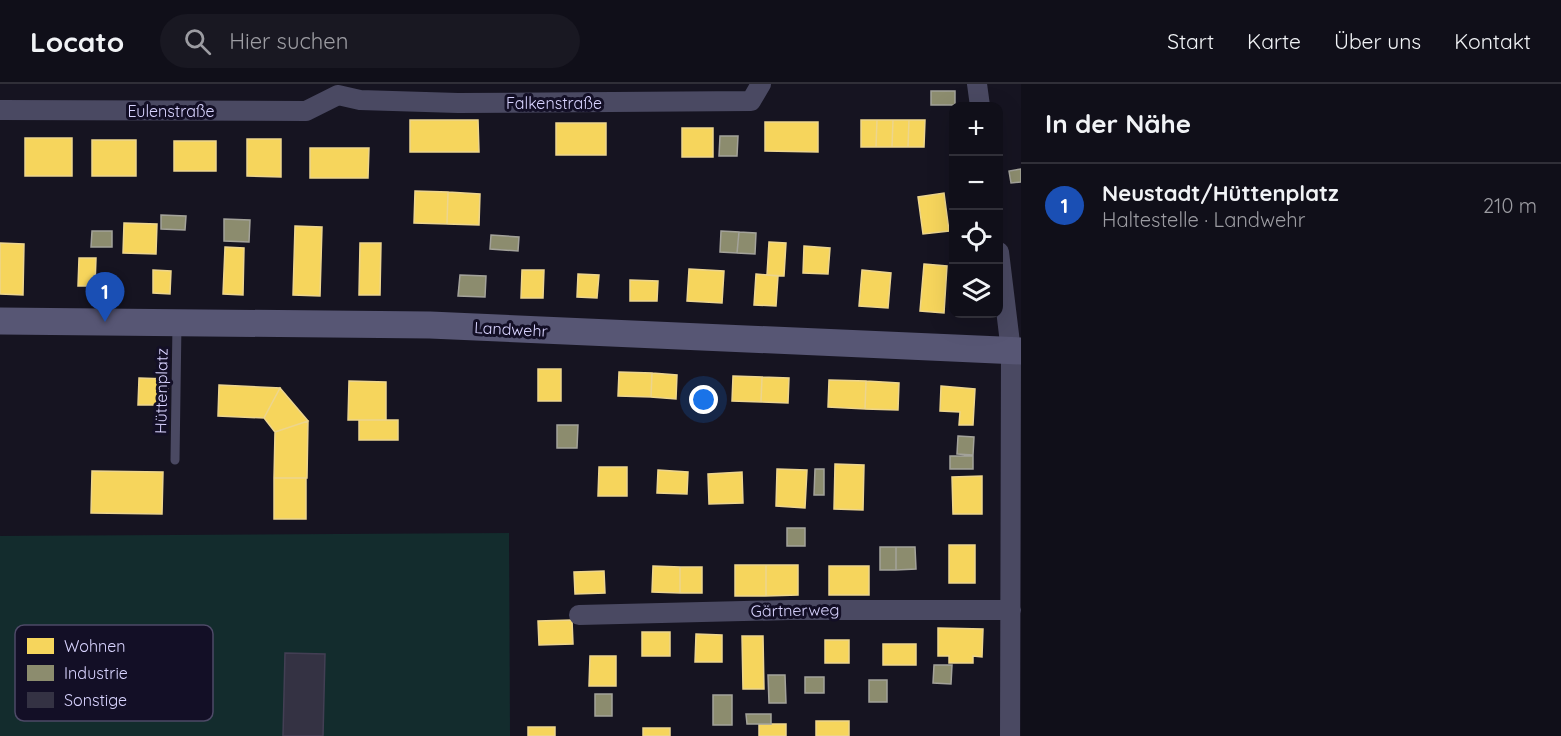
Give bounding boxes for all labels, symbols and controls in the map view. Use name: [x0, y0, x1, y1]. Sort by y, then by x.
search box: [160, 14, 580, 68]
text: Locato: [30, 24, 124, 59]
icon: search: [181, 25, 214, 58]
text: Hier suchen: [229, 27, 348, 55]
text: Start: [1167, 28, 1214, 54]
text: Karte: [1247, 28, 1301, 54]
text: Über uns: [1334, 28, 1421, 54]
text: Kontakt: [1454, 28, 1531, 54]
street label: Falkenstraße: [506, 93, 602, 113]
street label: Eulenstraße: [127, 101, 215, 121]
map controls: [949, 102, 1003, 318]
button: +: [949, 102, 1003, 156]
text: In der Nähe: [1045, 107, 1191, 140]
button: −: [949, 156, 1003, 210]
text: Neustadt/Hüttenplatz: [1102, 179, 1339, 207]
text: 1: [1061, 193, 1068, 218]
text: 210 m: [1483, 193, 1537, 218]
text: Haltestelle · Landwehr: [1102, 207, 1305, 232]
button: locate: [949, 210, 1003, 264]
button: layers: [949, 264, 1003, 318]
pin: 1: [86, 272, 124, 322]
street label: Landwehr: [474, 317, 548, 341]
street label: Hüttenplatz: [150, 348, 172, 434]
your location: [689, 385, 718, 414]
street label: Gärtnerweg: [750, 599, 840, 621]
legend: [15, 625, 213, 721]
text: Wohnen: [64, 636, 126, 656]
text: Industrie: [64, 663, 128, 683]
text: Sonstige: [64, 690, 127, 710]

